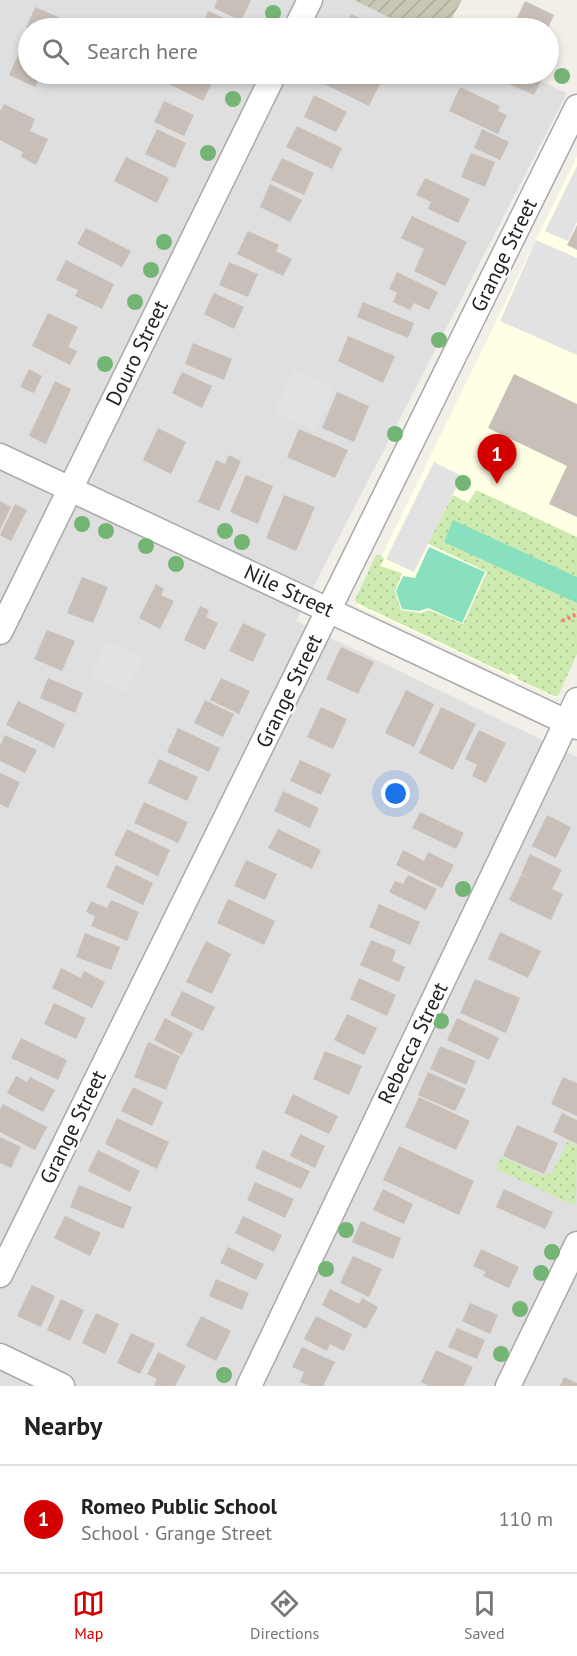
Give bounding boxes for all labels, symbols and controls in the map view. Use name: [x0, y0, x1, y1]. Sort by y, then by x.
search box: [18, 18, 559, 84]
icon: search: [39, 35, 72, 68]
text: Search here: [87, 37, 198, 65]
street label: Grange Street: [464, 194, 543, 316]
street label: Douro Street: [99, 296, 174, 410]
pin: 1: [478, 434, 516, 484]
street label: Nile Street: [240, 558, 338, 623]
street label: Grange Street: [249, 630, 328, 752]
your location: [381, 779, 410, 808]
street label: Rebecca Street: [371, 978, 454, 1108]
street label: Grange Street: [33, 1066, 112, 1188]
text: Nearby: [24, 1409, 102, 1442]
text: Romeo Public School: [81, 1492, 277, 1520]
text: 1: [38, 1506, 49, 1532]
text: 110 m: [499, 1506, 553, 1532]
text: School · Grange Street: [81, 1520, 272, 1546]
tab: Map: [72, 1587, 105, 1643]
tab: Directions: [250, 1587, 319, 1643]
tab: Saved: [464, 1587, 505, 1643]

